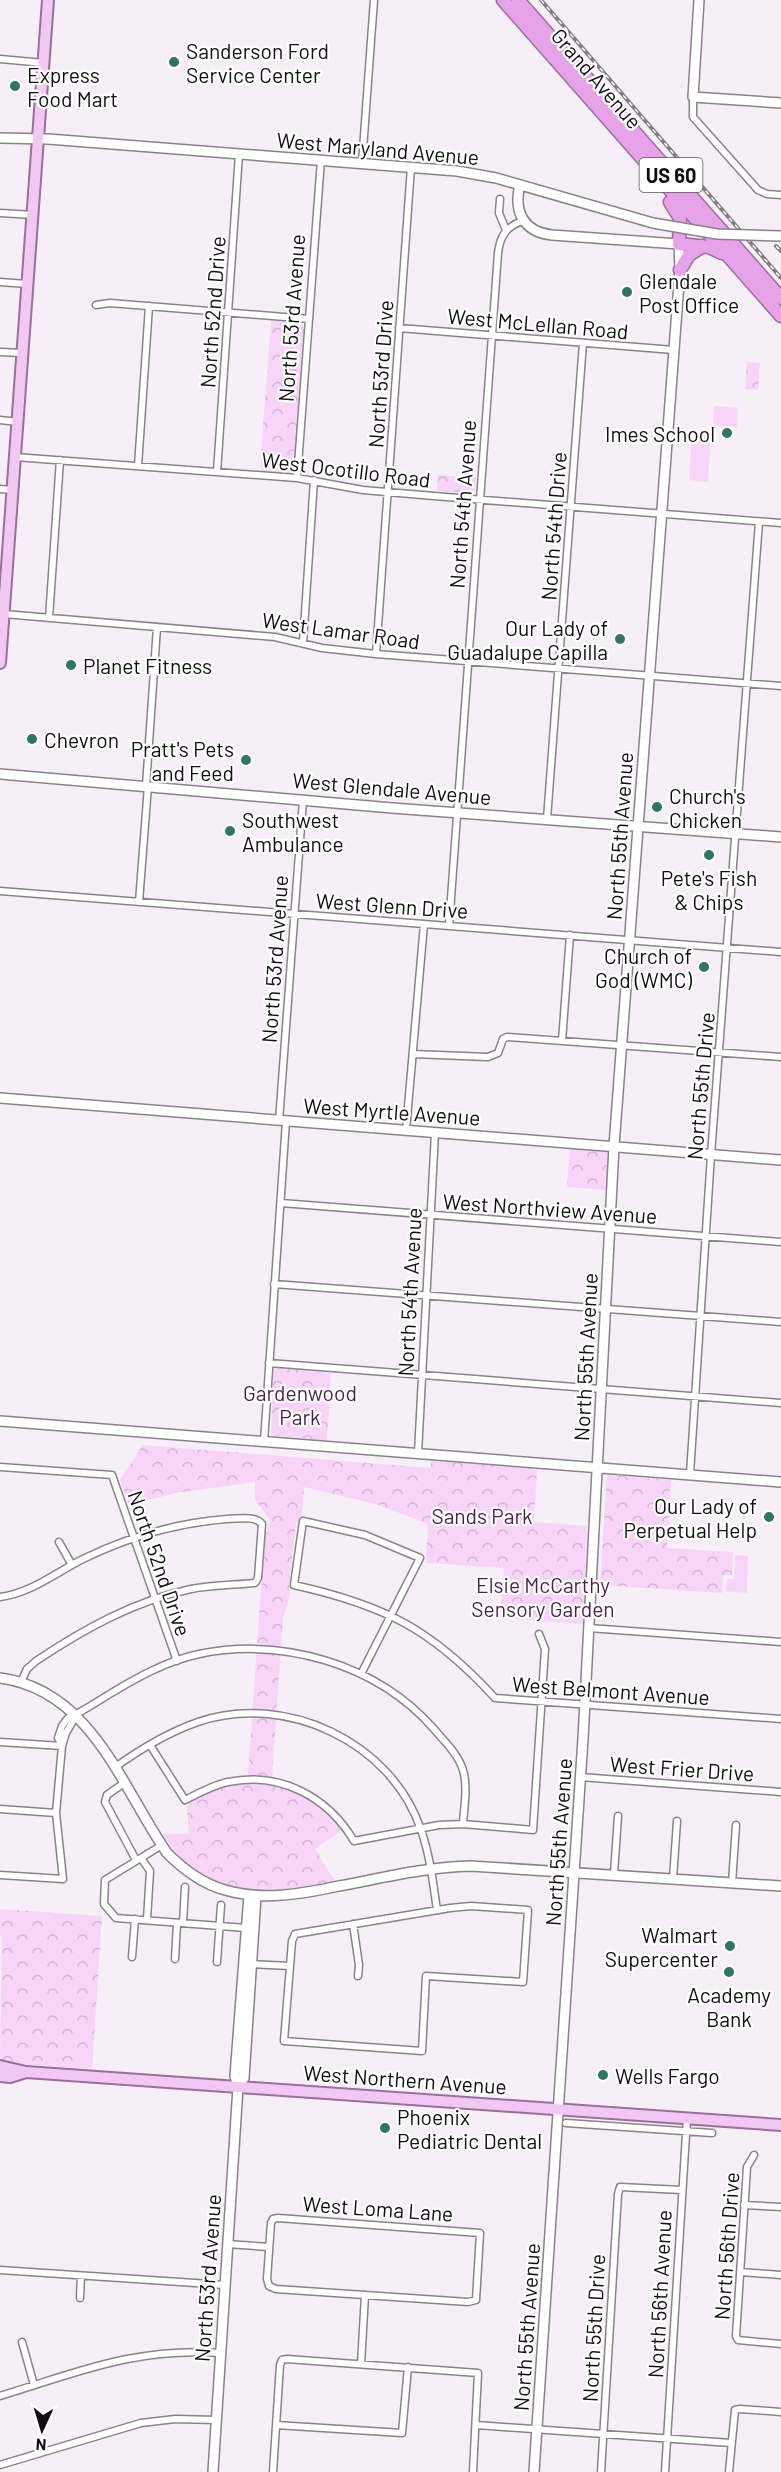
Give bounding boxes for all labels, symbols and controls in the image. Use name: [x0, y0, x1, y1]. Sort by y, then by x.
street label: Grand Avenue: [547, 23, 647, 133]
place label: Sanderson Ford Service Center: [186, 38, 329, 87]
marker: Sanderson Ford Service Center: [167, 55, 181, 69]
place label: Express Food Mart: [27, 62, 118, 111]
marker: Express Food Mart: [8, 79, 22, 93]
street label: West Maryland Avenue: [276, 127, 480, 169]
road number: US 60: [640, 158, 702, 192]
street label: North 53rd Avenue: [273, 233, 309, 403]
street label: North 52nd Drive: [194, 235, 230, 389]
place label: Glendale Post Office: [639, 268, 739, 317]
marker: Glendale Post Office: [620, 285, 634, 299]
street label: North 53rd Drive: [362, 299, 398, 449]
street label: West McLellan Road: [446, 303, 630, 343]
street label: North 54th Avenue: [444, 419, 480, 589]
place label: Imes School: [605, 421, 715, 446]
marker: Imes School: [720, 426, 734, 440]
street label: West Ocotillo Road: [260, 446, 432, 492]
street label: North 54th Drive: [535, 451, 571, 601]
street label: West Lamar Road: [260, 607, 422, 653]
place label: Our Lady of Guadalupe Capilla: [447, 615, 608, 664]
marker: Our Lady of Guadalupe Capilla: [613, 632, 627, 646]
place label: Planet Fitness: [83, 653, 212, 678]
marker: Planet Fitness: [64, 658, 78, 672]
place label: Chevron: [44, 727, 119, 752]
marker: Chevron: [25, 732, 39, 746]
place label: Pratt's Pets and Feed: [131, 736, 234, 785]
street label: North 55th Avenue: [601, 751, 637, 921]
marker: Pratt's Pets and Feed: [239, 753, 253, 767]
street label: West Glendale Avenue: [292, 767, 492, 809]
place label: Church's Chicken: [669, 783, 746, 832]
marker: Church's Chicken: [650, 800, 664, 814]
place label: Southwest Ambulance: [242, 807, 344, 856]
marker: Southwest Ambulance: [223, 824, 237, 838]
marker: Pete's Fish & Chips: [702, 848, 716, 862]
place label: Pete's Fish & Chips: [661, 865, 757, 914]
street label: North 53rd Avenue: [256, 874, 292, 1044]
street label: West Glenn Drive: [315, 887, 469, 923]
place label: Church of God (WMC): [595, 943, 693, 992]
marker: Church of God (WMC): [697, 960, 711, 974]
street label: North 55th Drive: [681, 1011, 719, 1161]
street label: West Myrtle Avenue: [303, 1092, 481, 1130]
street label: West Northview Avenue: [442, 1188, 658, 1228]
street label: North 54th Avenue: [392, 1207, 426, 1377]
street label: North 55th Avenue: [568, 1272, 602, 1442]
park label: Gardenwood Park: [243, 1380, 357, 1429]
street label: North 52nd Drive: [123, 1487, 197, 1639]
place label: Our Lady of Perpetual Help: [624, 1493, 757, 1542]
park label: Sands Park: [431, 1503, 533, 1528]
marker: Our Lady of Perpetual Help: [762, 1510, 776, 1524]
park label: Elsie McCarthy Sensory Garden: [471, 1572, 615, 1621]
street label: West Belmont Avenue: [511, 1671, 711, 1709]
street label: West Frier Drive: [609, 1750, 755, 1786]
street label: North 55th Avenue: [540, 1757, 576, 1927]
place label: Walmart Supercenter: [605, 1922, 718, 1971]
marker: Walmart Supercenter: [723, 1939, 737, 1953]
marker: Academy Bank: [722, 1965, 736, 1979]
place label: Academy Bank: [687, 1982, 771, 2031]
street label: West Northern Avenue: [302, 2059, 508, 2099]
place label: Wells Fargo: [615, 2063, 720, 2088]
marker: Wells Fargo: [596, 2068, 610, 2082]
place label: Phoenix Pediatric Dental: [397, 2104, 542, 2153]
marker: Phoenix Pediatric Dental: [378, 2121, 392, 2135]
street label: North 56th Drive: [708, 2171, 744, 2321]
street label: West Loma Lane: [302, 2190, 454, 2226]
street label: North 53rd Avenue: [189, 2193, 225, 2363]
street label: North 56th Avenue: [642, 2209, 676, 2379]
street label: North 55th Avenue: [508, 2242, 544, 2412]
street label: North 55th Drive: [577, 2253, 609, 2403]
north arrow: [12, 2400, 72, 2460]
text: N: [35, 2436, 47, 2455]

